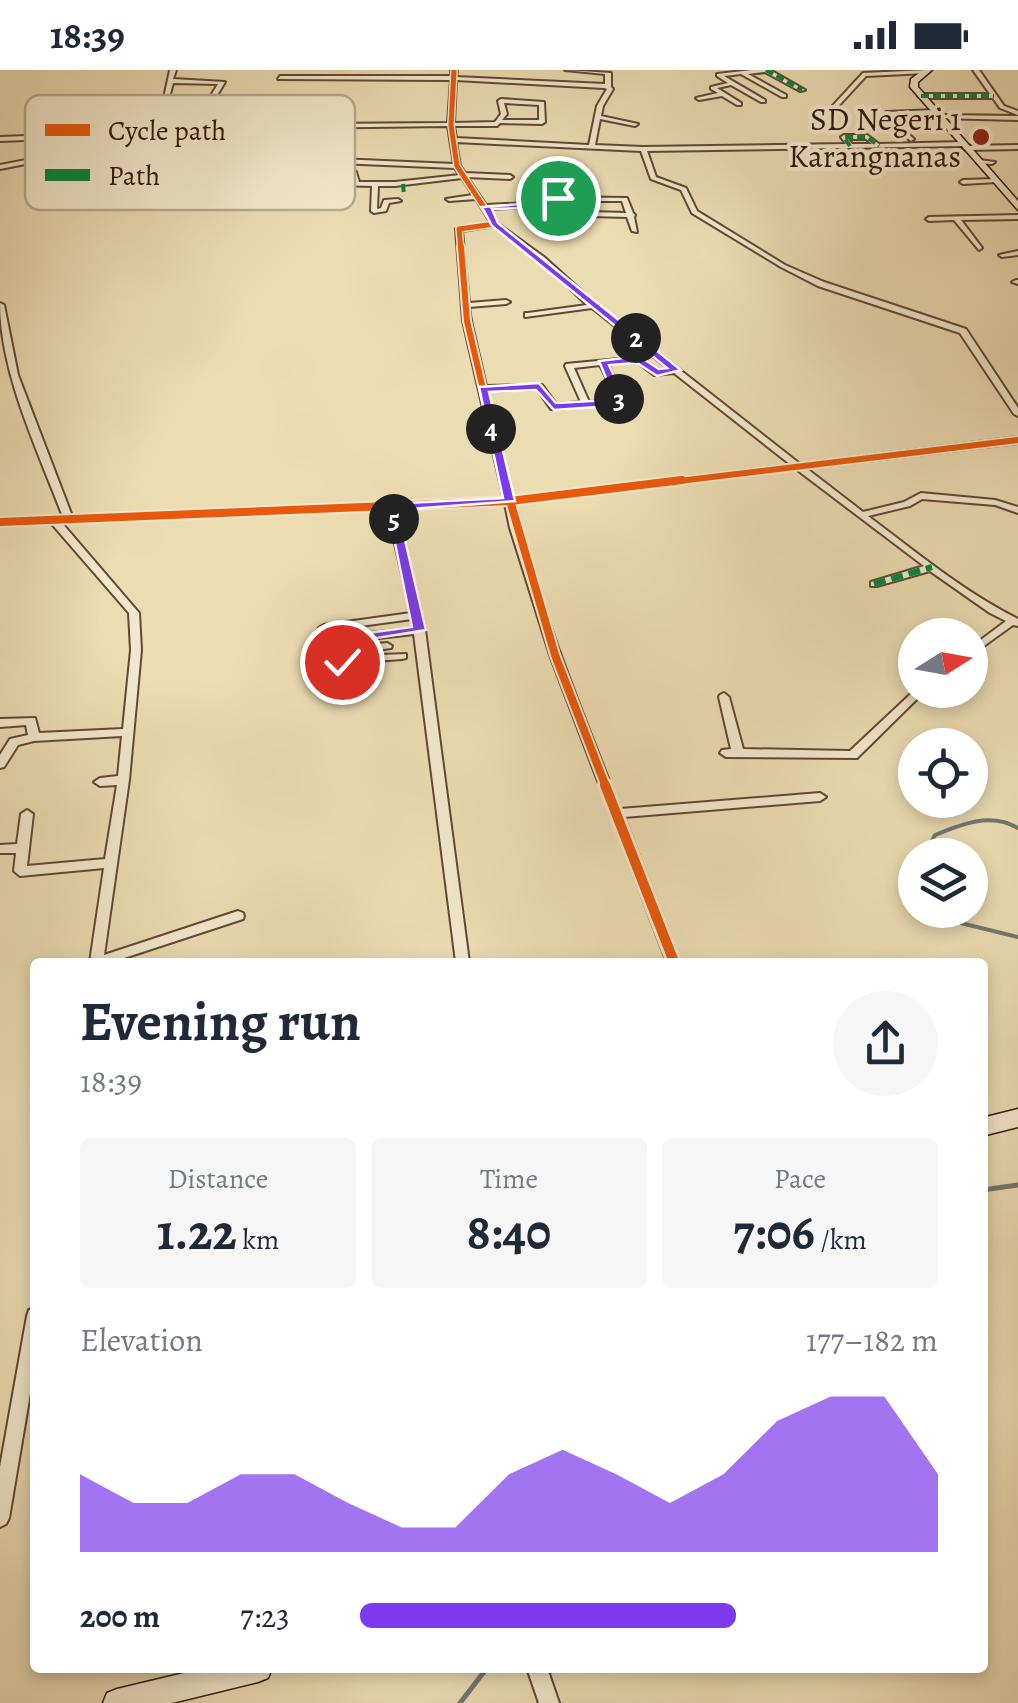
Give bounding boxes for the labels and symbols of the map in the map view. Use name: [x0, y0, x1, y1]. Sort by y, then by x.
legend: [25, 95, 355, 210]
place label: SD Negeri 1 Karangnanas: [788, 97, 961, 178]
text: Cycle path: [108, 112, 226, 150]
marker: SD Negeri 1 Karangnanas: [970, 126, 992, 148]
pin: [516, 156, 601, 241]
text: Path: [108, 157, 160, 195]
pin: 2: [611, 313, 661, 363]
pin: 3: [594, 374, 644, 424]
pin: 4: [466, 404, 516, 454]
pin: 5: [369, 494, 419, 544]
north arrow: [898, 618, 988, 708]
pin: [300, 620, 385, 705]

